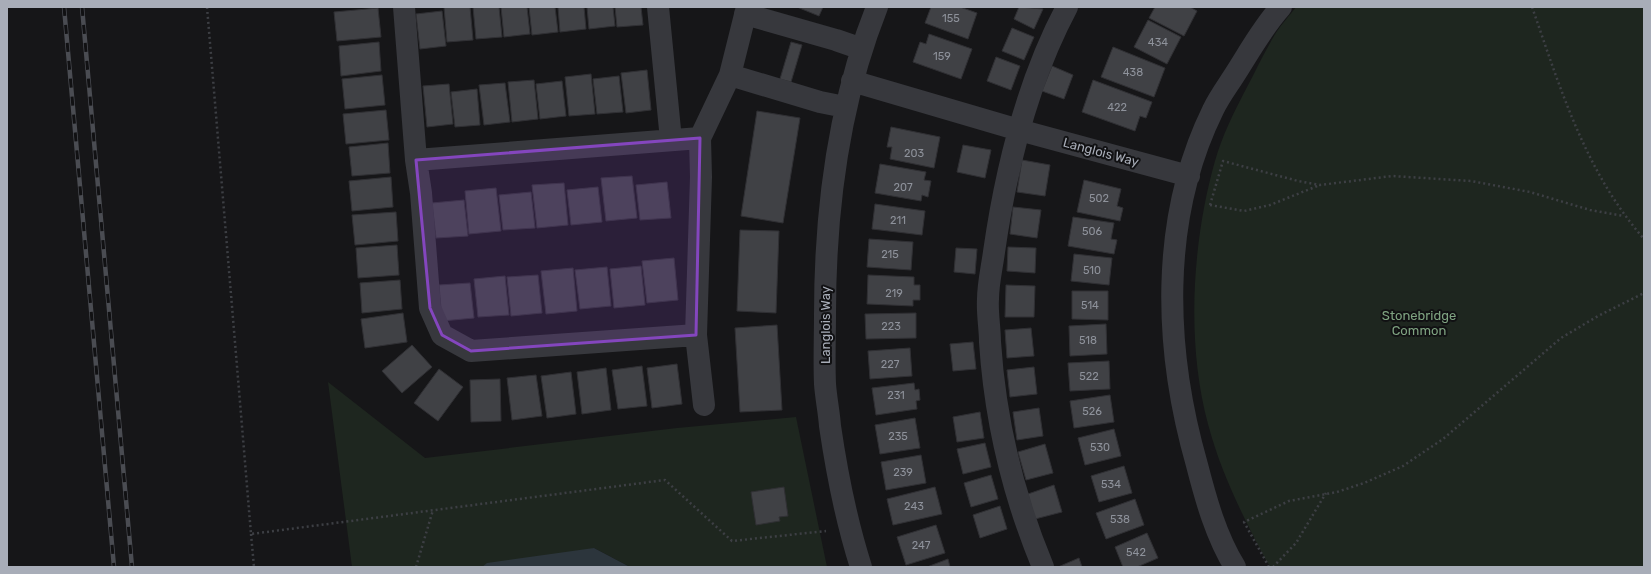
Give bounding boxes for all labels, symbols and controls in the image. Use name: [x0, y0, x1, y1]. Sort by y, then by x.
house number: 155: [942, 12, 960, 25]
house number: 434: [1148, 36, 1168, 49]
house number: 159: [933, 50, 951, 63]
house number: 438: [1123, 66, 1143, 79]
house number: 422: [1107, 101, 1127, 114]
street label: Langlois Way: [1061, 135, 1141, 170]
house number: 203: [904, 147, 924, 160]
house number: 207: [893, 181, 913, 194]
house number: 502: [1089, 192, 1109, 205]
house number: 211: [890, 214, 906, 227]
house number: 506: [1082, 225, 1102, 238]
house number: 215: [881, 248, 899, 261]
house number: 510: [1083, 264, 1101, 277]
street label: Langlois Way: [818, 286, 834, 364]
house number: 219: [885, 287, 903, 300]
house number: 514: [1081, 299, 1099, 312]
park label: Stonebridge Common: [1382, 308, 1456, 338]
house number: 223: [881, 320, 901, 333]
house number: 518: [1079, 334, 1097, 347]
house number: 227: [881, 358, 900, 371]
house number: 522: [1079, 370, 1099, 383]
house number: 231: [887, 389, 905, 402]
house number: 526: [1082, 405, 1102, 418]
house number: 235: [888, 430, 908, 443]
house number: 530: [1090, 441, 1110, 454]
house number: 239: [893, 466, 913, 479]
house number: 534: [1101, 478, 1121, 491]
house number: 243: [904, 500, 924, 513]
house number: 538: [1110, 513, 1130, 526]
house number: 247: [912, 539, 931, 552]
house number: 542: [1126, 546, 1146, 559]

